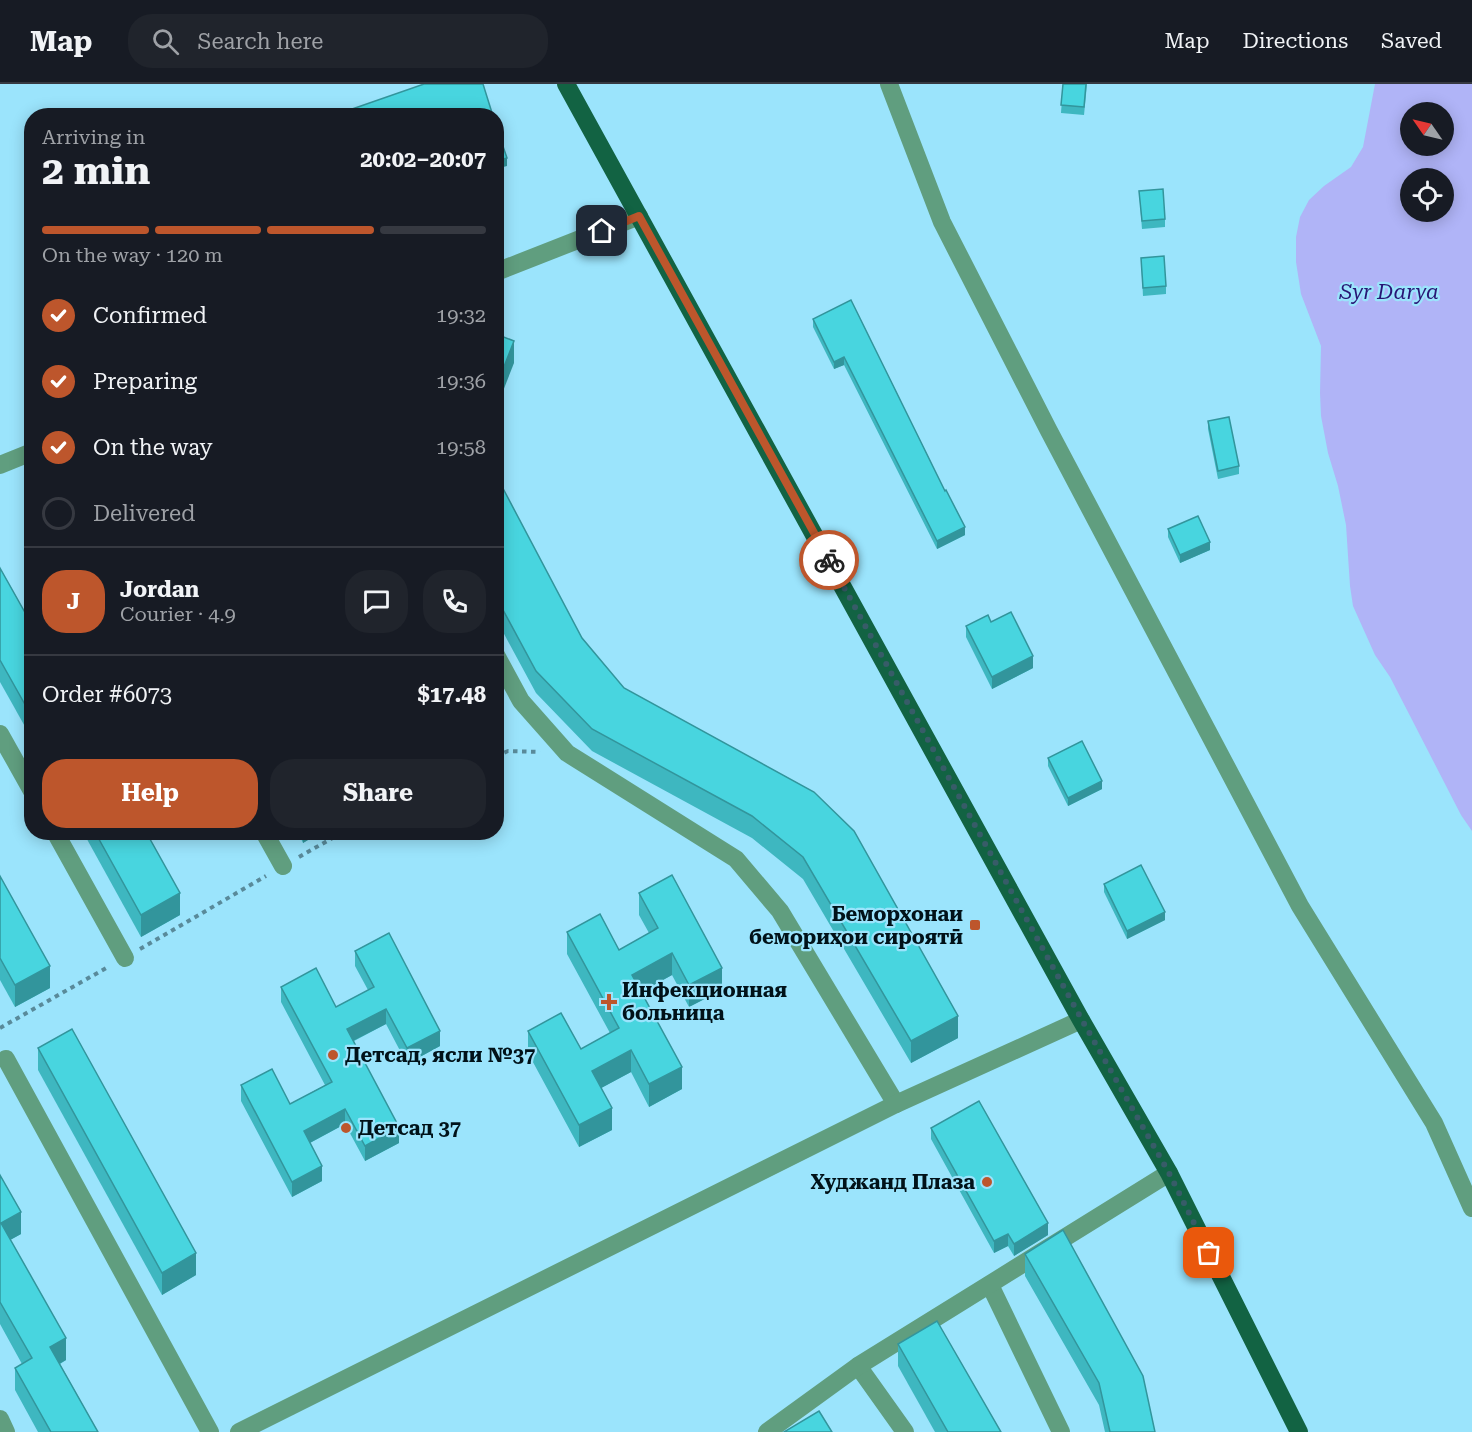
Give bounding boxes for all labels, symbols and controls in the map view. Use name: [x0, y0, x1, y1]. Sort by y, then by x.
search box: [128, 14, 548, 68]
text: Map: [30, 25, 92, 58]
icon: search: [149, 25, 182, 58]
text: Search here: [197, 29, 323, 54]
text: Map: [1165, 29, 1209, 53]
text: Directions: [1242, 29, 1348, 53]
text: Saved: [1381, 29, 1442, 53]
north arrow: [1400, 102, 1454, 156]
map controls: [1400, 102, 1454, 222]
text: Arriving in: [42, 125, 145, 149]
text: 20:02–20:07: [360, 147, 486, 172]
text: 2 min: [42, 148, 150, 194]
button: locate: [1400, 168, 1454, 222]
pin: [576, 205, 627, 256]
icon: home: [585, 214, 618, 247]
text: On the way · 120 m: [42, 243, 223, 267]
water label: Syr Darya: [1338, 280, 1439, 304]
icon: check: [42, 299, 75, 332]
text: Confirmed: [93, 303, 207, 328]
text: 19:32: [436, 303, 486, 327]
icon: check: [42, 365, 75, 398]
text: Preparing: [93, 369, 197, 394]
text: 19:36: [436, 369, 486, 393]
icon: check: [42, 431, 75, 464]
text: On the way: [93, 435, 213, 460]
text: 19:58: [436, 435, 486, 459]
text: Delivered: [93, 501, 195, 526]
courier: [799, 530, 859, 590]
icon: bike: [813, 544, 846, 577]
button: chat: [345, 570, 408, 633]
button: phone: [423, 570, 486, 633]
text: Jordan: [120, 577, 199, 602]
text: J: [67, 589, 80, 614]
text: Courier · 4.9: [120, 602, 236, 626]
text: Order #6073: [42, 682, 172, 707]
text: $17.48: [417, 682, 486, 707]
button: Help: [42, 759, 258, 828]
button: Share: [270, 759, 486, 828]
place label: Беморхонаи бемориҳои сироятӣ: [749, 902, 963, 949]
marker: Беморхонаи бемориҳои сироятӣ: [968, 918, 982, 932]
place label: Инфекционная больница: [622, 978, 787, 1025]
marker: Инфекционная больница: [600, 993, 618, 1011]
place label: Детсад, ясли №37: [345, 1043, 535, 1067]
marker: Детсад, ясли №37: [326, 1048, 340, 1062]
place label: Детсад 37: [358, 1116, 461, 1140]
marker: Детсад 37: [339, 1121, 353, 1135]
place label: Худжанд Плаза: [810, 1170, 975, 1194]
marker: Худжанд Плаза: [980, 1175, 994, 1189]
pin: [1183, 1227, 1234, 1278]
icon: bag: [1192, 1236, 1225, 1269]

